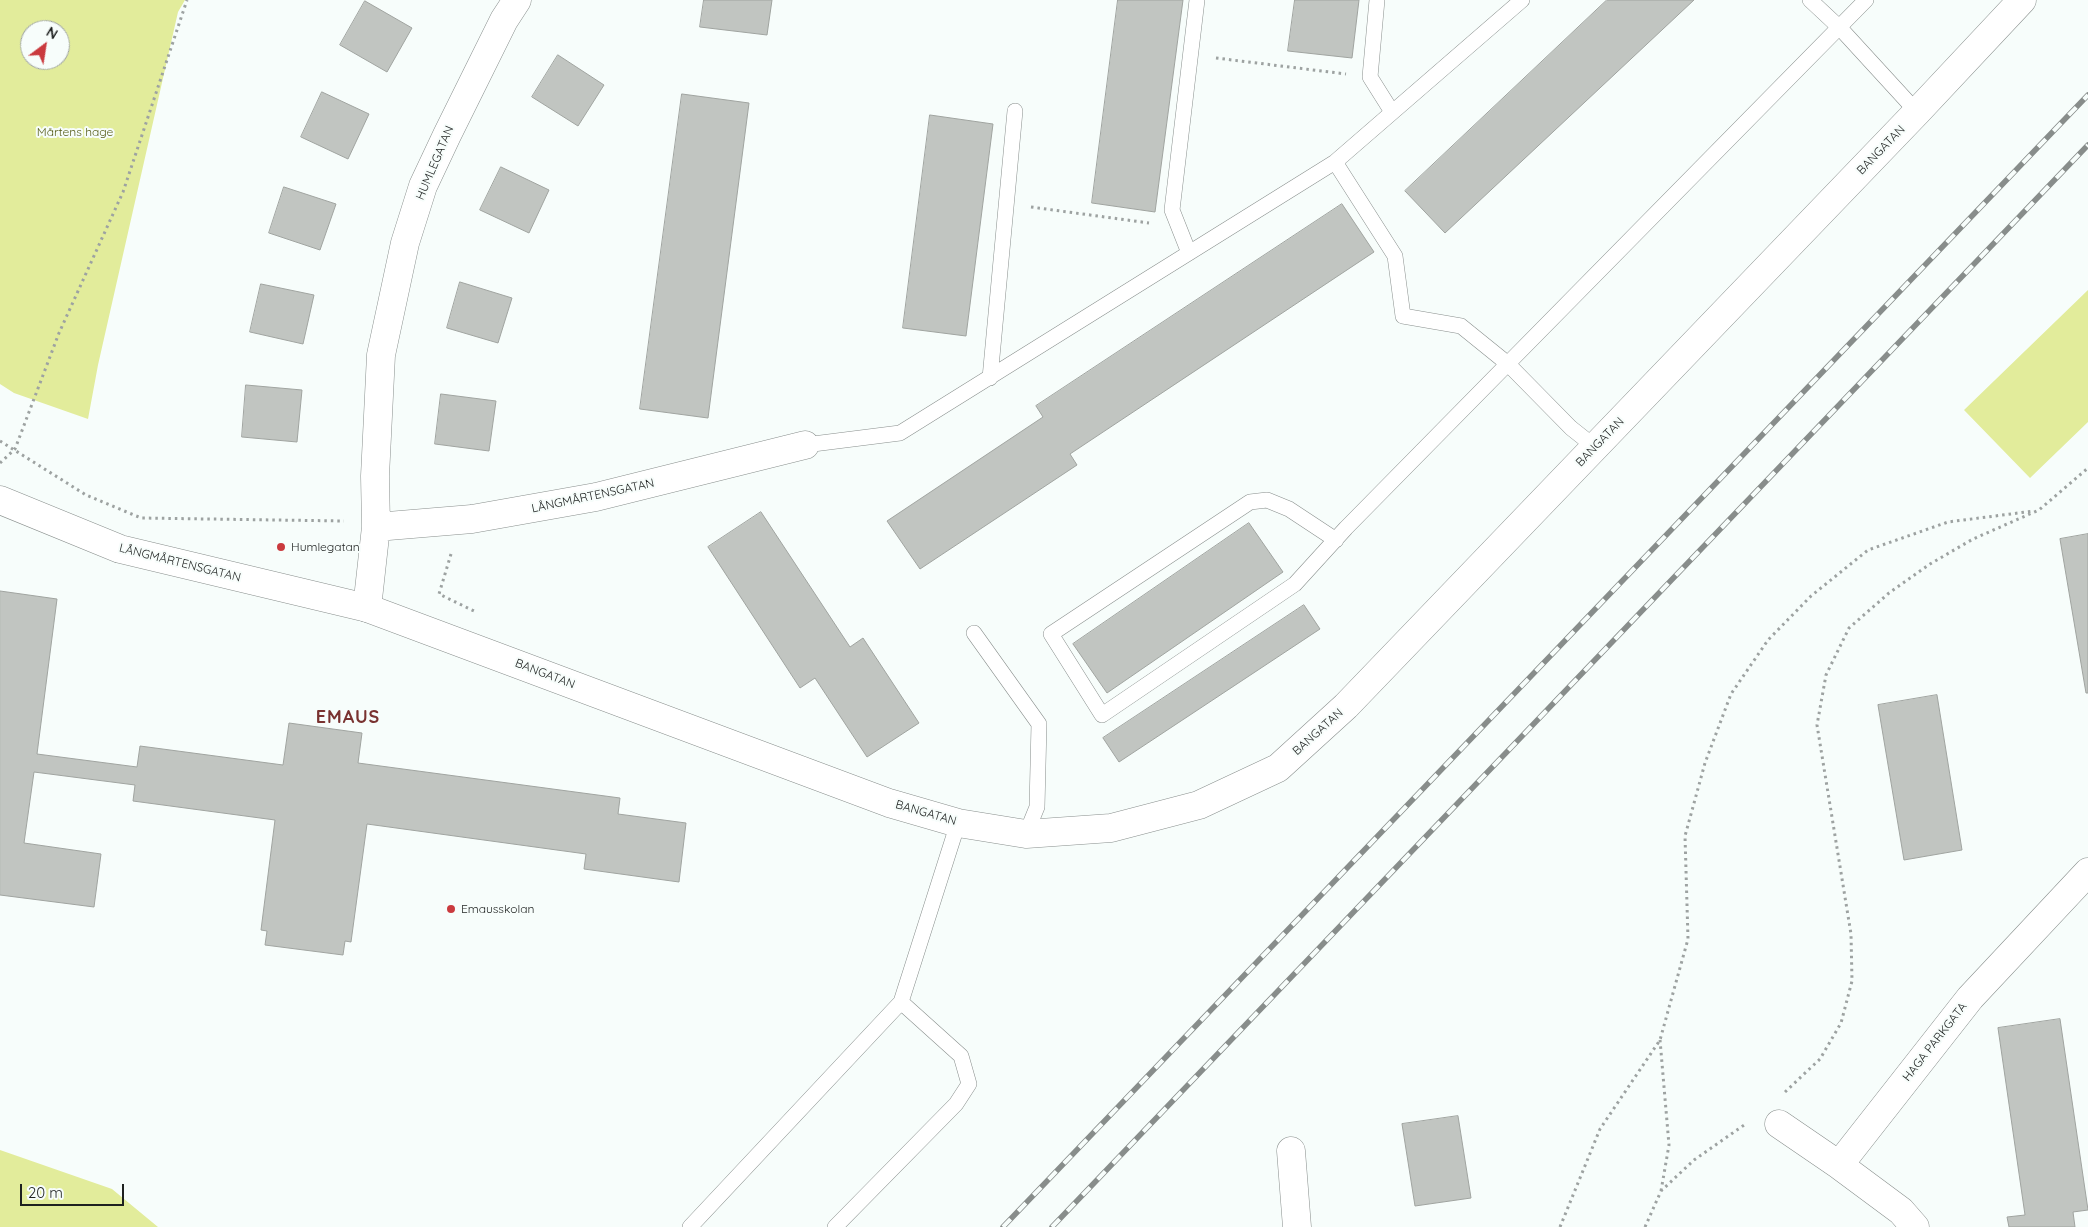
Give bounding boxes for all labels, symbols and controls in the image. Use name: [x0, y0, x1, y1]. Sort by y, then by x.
north arrow: [20, 20, 70, 70]
text: N: [43, 23, 61, 43]
street label: BANGATAN: [1854, 122, 1908, 178]
street label: HUMLEGATAN: [413, 124, 457, 202]
park label: Mårtens hage: [37, 125, 113, 139]
street label: BANGATAN: [1573, 414, 1627, 470]
street label: LÅNGMÅRTENSGATAN: [530, 476, 656, 516]
place label: Humlegatan: [291, 540, 360, 554]
street label: LÅNGMÅRTENSGATAN: [118, 541, 242, 585]
marker: Humlegatan: [275, 541, 287, 553]
street label: BANGATAN: [513, 656, 577, 692]
street label: BANGATAN: [1290, 706, 1346, 758]
district label: EMAUS: [315, 707, 381, 729]
street label: BANGATAN: [894, 797, 958, 829]
place label: Emausskolan: [461, 902, 534, 916]
marker: Emausskolan: [445, 903, 457, 915]
street label: HAGA PARKGATA: [1900, 1000, 1970, 1084]
scale bar: [22, 1174, 126, 1206]
text: 20 m: [28, 1183, 63, 1202]

